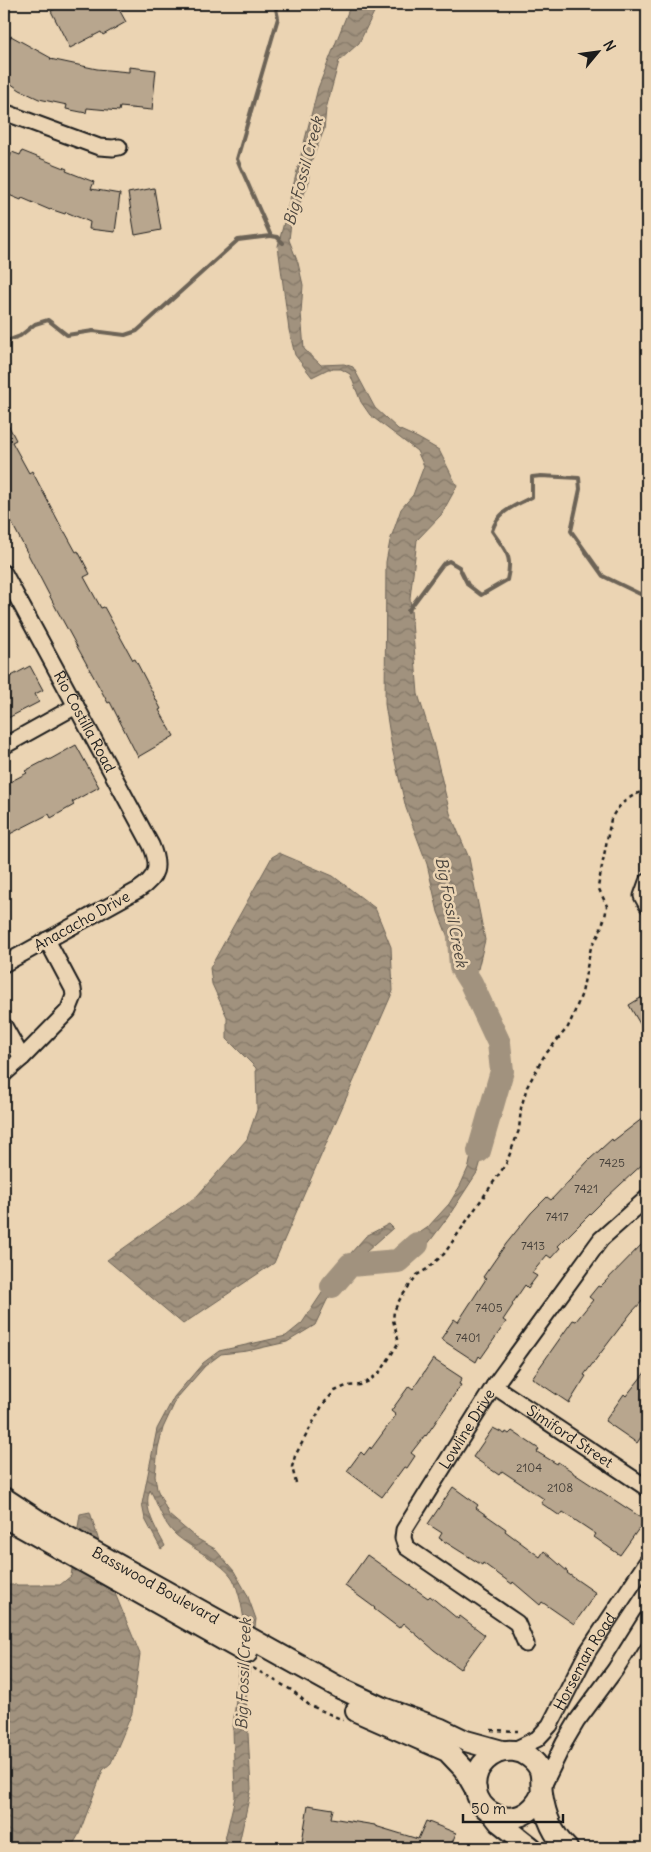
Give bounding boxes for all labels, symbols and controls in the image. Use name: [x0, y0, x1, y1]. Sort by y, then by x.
north arrow: [574, 28, 624, 78]
text: N: [599, 37, 620, 54]
water label: Big Fossil Creek: [279, 113, 328, 227]
street label: Rio Costilla Road: [50, 667, 120, 776]
water label: Big Fossil Creek: [432, 855, 473, 970]
street label: Anacacho Drive: [31, 886, 133, 955]
house number: 7425: [599, 1155, 625, 1170]
house number: 7421: [574, 1181, 598, 1196]
house number: 7417: [545, 1209, 569, 1224]
house number: 7413: [521, 1238, 545, 1253]
house number: 7405: [475, 1300, 503, 1315]
house number: 7401: [455, 1330, 481, 1345]
street label: Lowline Drive: [435, 1385, 499, 1472]
street label: Simiford Street: [523, 1400, 617, 1472]
house number: 2104: [516, 1460, 542, 1475]
house number: 2108: [547, 1480, 573, 1495]
street label: Basswood Boulevard: [89, 1542, 223, 1628]
street label: Horseman Road: [549, 1609, 620, 1714]
water label: Big Fossil Creek: [231, 1616, 255, 1730]
scale bar: [463, 1792, 564, 1824]
text: 50 m: [471, 1799, 506, 1818]

